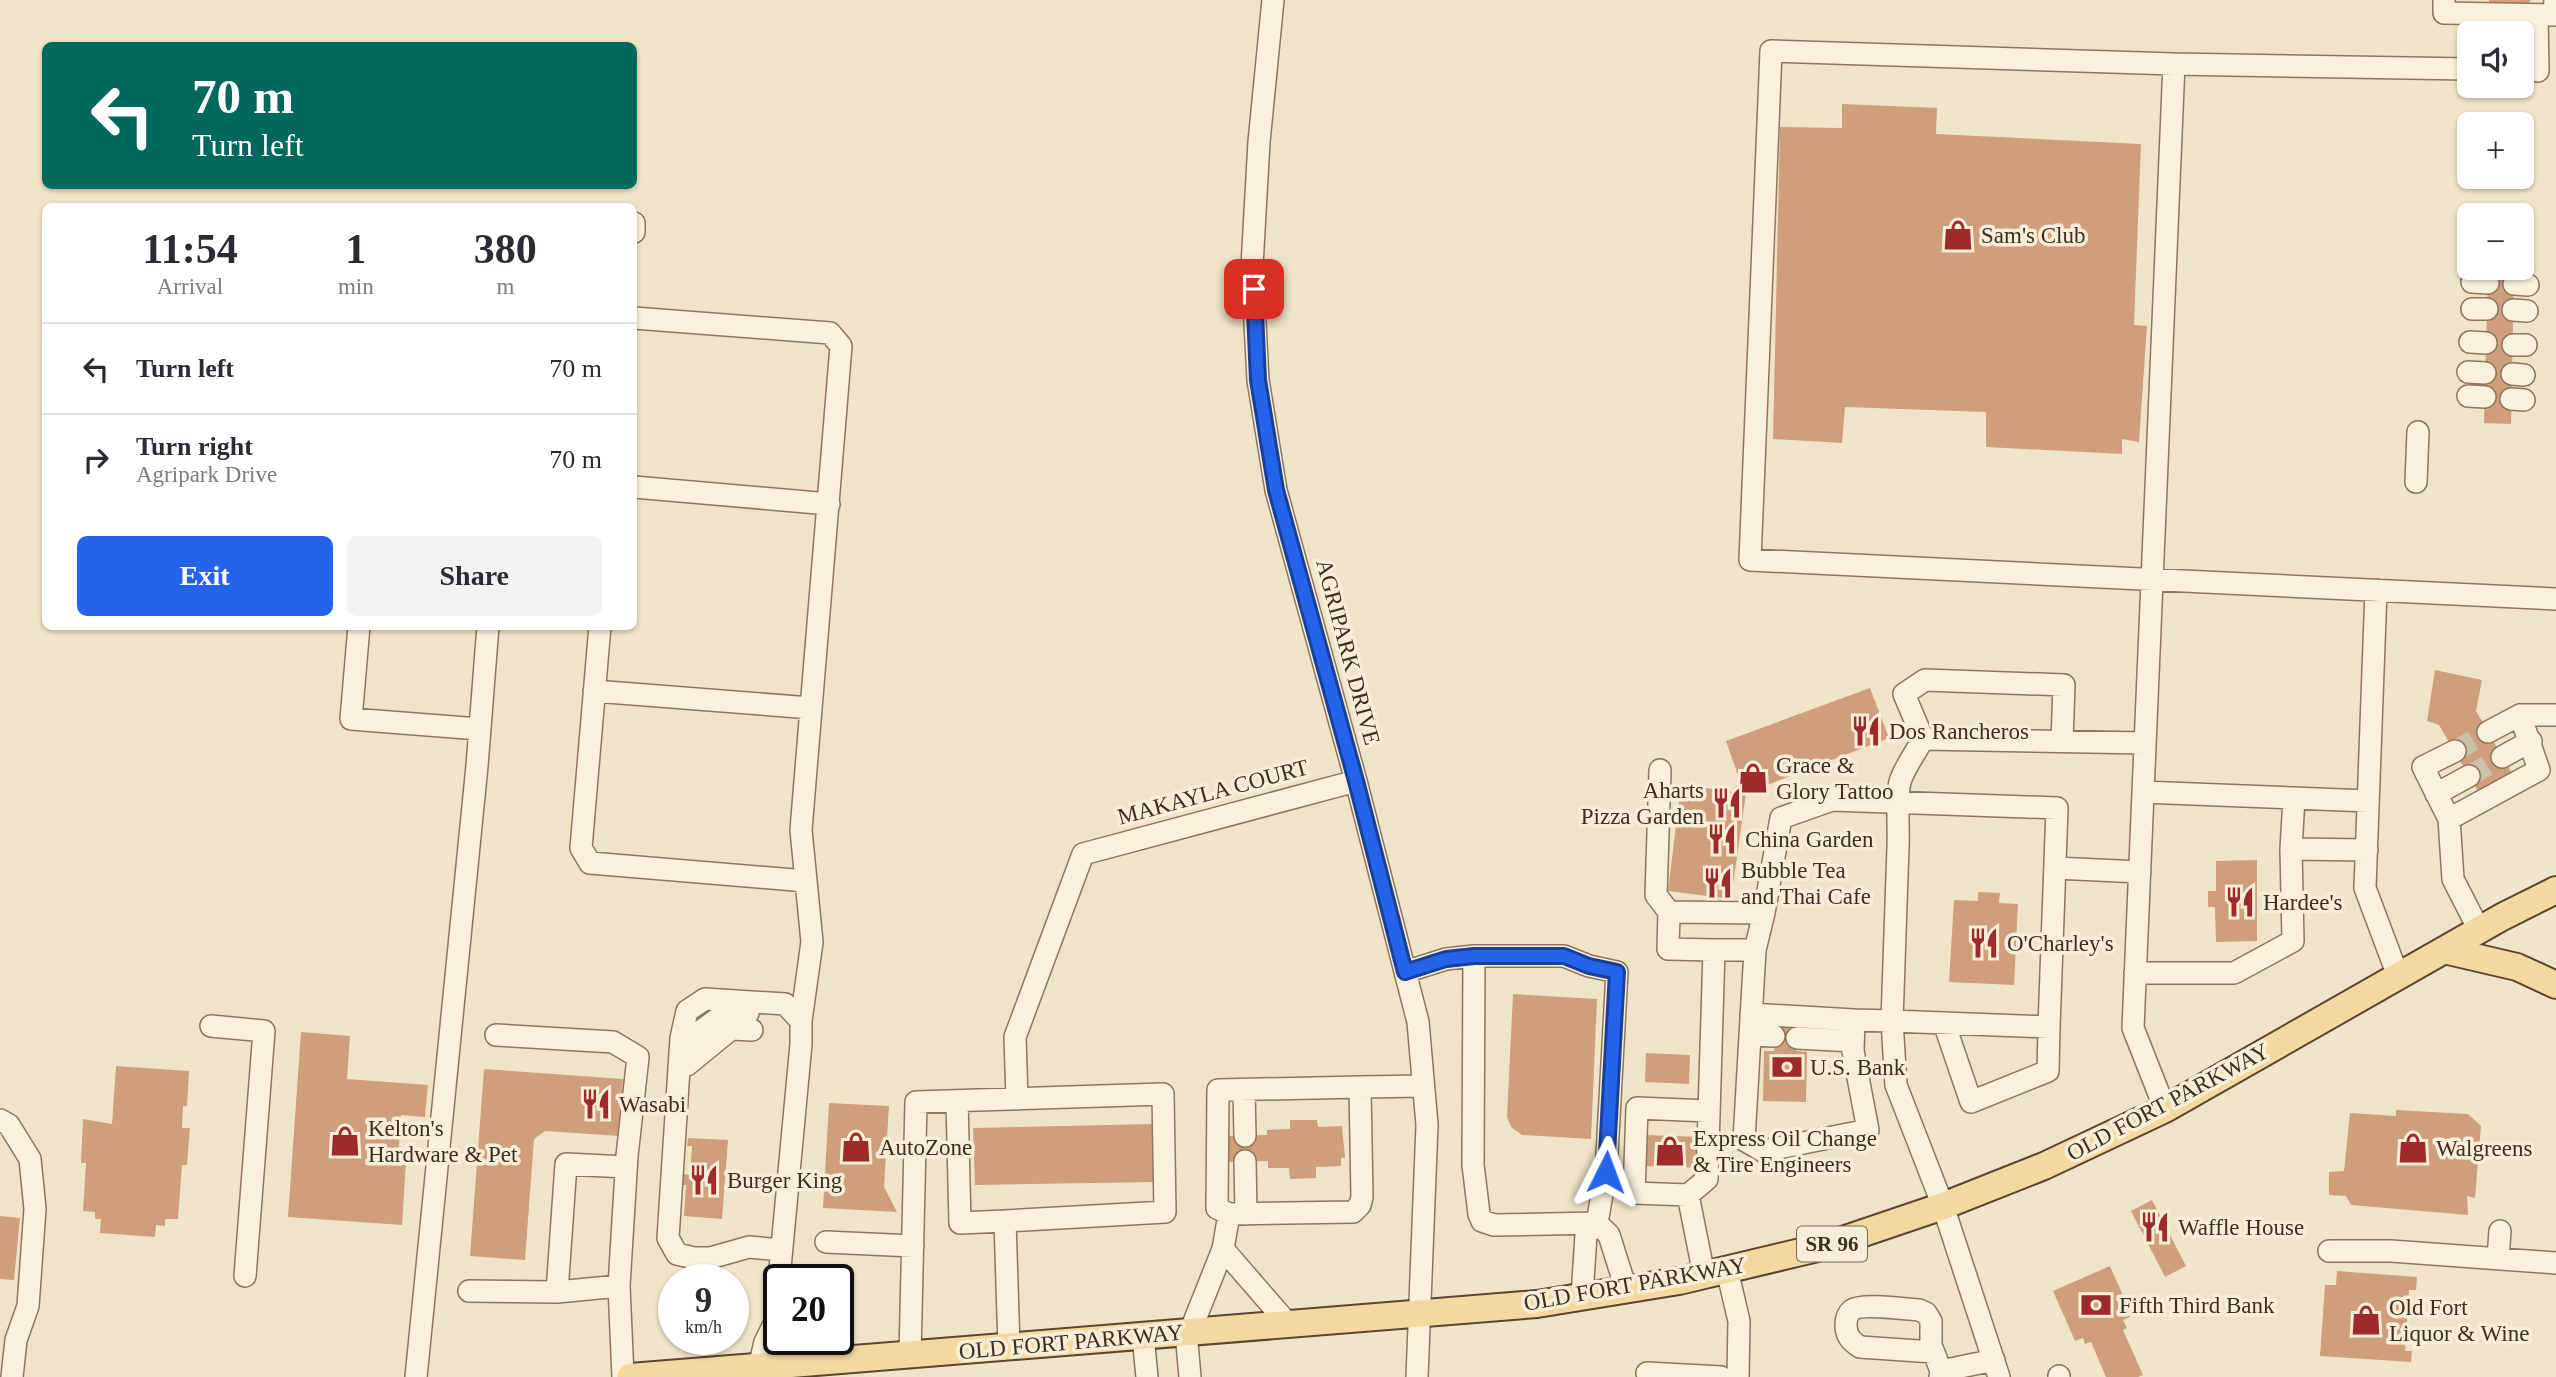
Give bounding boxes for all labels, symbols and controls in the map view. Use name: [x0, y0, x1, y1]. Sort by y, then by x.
map controls: [2457, 21, 2534, 280]
button: sound: [2457, 21, 2534, 98]
text: 70 m: [192, 69, 294, 124]
icon: left: [77, 70, 168, 161]
button: +: [2457, 112, 2534, 189]
text: Turn left: [192, 127, 304, 163]
button: −: [2457, 203, 2534, 280]
shop icon: Sam's Club: [1941, 218, 1975, 252]
place label: Sam's Club: [1981, 223, 2085, 248]
text: 11:54: [142, 226, 238, 272]
text: 1: [345, 226, 366, 272]
text: 380: [474, 226, 537, 272]
pin: [1224, 259, 1284, 319]
icon: arrive: [1235, 270, 1273, 308]
text: Arrival: [157, 274, 223, 299]
text: min: [338, 274, 374, 299]
text: m: [496, 274, 514, 299]
icon: left: [77, 350, 115, 388]
text: Turn left: [136, 354, 234, 383]
text: 70 m: [549, 354, 602, 383]
text: Turn right: [136, 432, 253, 461]
icon: right: [77, 441, 115, 479]
text: 70 m: [549, 445, 602, 474]
text: Agripark Drive: [136, 462, 277, 487]
button: Exit: [77, 536, 333, 616]
button: Share: [347, 536, 602, 616]
street label: AGRIPARK DRIVE: [1311, 556, 1385, 748]
restaurant icon: Dos Rancheros: [1849, 714, 1883, 748]
place label: Dos Rancheros: [1889, 719, 2029, 744]
place label: Grace & Glory Tattoo: [1776, 753, 1893, 804]
street label: MAKAYLA COURT: [1115, 754, 1311, 830]
shop icon: Grace & Glory Tattoo: [1736, 761, 1770, 795]
place label: Aharts Pizza Garden: [1581, 778, 1704, 829]
restaurant icon: Aharts Pizza Garden: [1710, 786, 1744, 820]
restaurant icon: China Garden: [1705, 822, 1739, 856]
place label: China Garden: [1745, 827, 1874, 852]
place label: Bubble Tea and Thai Cafe: [1741, 858, 1871, 909]
restaurant icon: Bubble Tea and Thai Cafe: [1701, 866, 1735, 900]
restaurant icon: Hardee's: [2223, 885, 2257, 919]
place label: Hardee's: [2263, 890, 2343, 915]
restaurant icon: O'Charley's: [1967, 926, 2001, 960]
place label: O'Charley's: [2007, 931, 2114, 956]
street label: OLD FORT PARKWAY: [2063, 1038, 2274, 1166]
bank icon: U.S. Bank: [1770, 1050, 1804, 1084]
place label: U.S. Bank: [1810, 1055, 1906, 1080]
restaurant icon: Wasabi: [579, 1087, 613, 1121]
place label: Wasabi: [619, 1092, 686, 1117]
place label: Kelton's Hardware & Pet: [368, 1116, 518, 1167]
shop icon: Kelton's Hardware & Pet: [328, 1124, 362, 1158]
place label: Express Oil Change & Tire Engineers: [1693, 1126, 1877, 1177]
shop icon: AutoZone: [839, 1130, 873, 1164]
shop icon: Walgreens: [2396, 1131, 2430, 1165]
shop icon: Express Oil Change & Tire Engineers: [1653, 1134, 1687, 1168]
place label: AutoZone: [879, 1135, 972, 1160]
position arrow: [1569, 1135, 1643, 1209]
place label: Walgreens: [2436, 1136, 2533, 1161]
restaurant icon: Burger King: [687, 1163, 721, 1197]
place label: Burger King: [727, 1168, 843, 1193]
restaurant icon: Waffle House: [2138, 1210, 2172, 1244]
place label: Waffle House: [2178, 1215, 2304, 1240]
road number: SR 96: [1797, 1226, 1867, 1262]
street label: OLD FORT PARKWAY: [1522, 1252, 1748, 1316]
speed limit sign: 20: [763, 1264, 854, 1355]
text: 9: [695, 1281, 712, 1320]
bank icon: Fifth Third Bank: [2079, 1288, 2113, 1322]
place label: Fifth Third Bank: [2119, 1293, 2275, 1318]
place label: Old Fort Liquor & Wine: [2389, 1295, 2529, 1346]
shop icon: Old Fort Liquor & Wine: [2349, 1303, 2383, 1337]
text: km/h: [685, 1317, 722, 1337]
street label: OLD FORT PARKWAY: [958, 1320, 1185, 1364]

